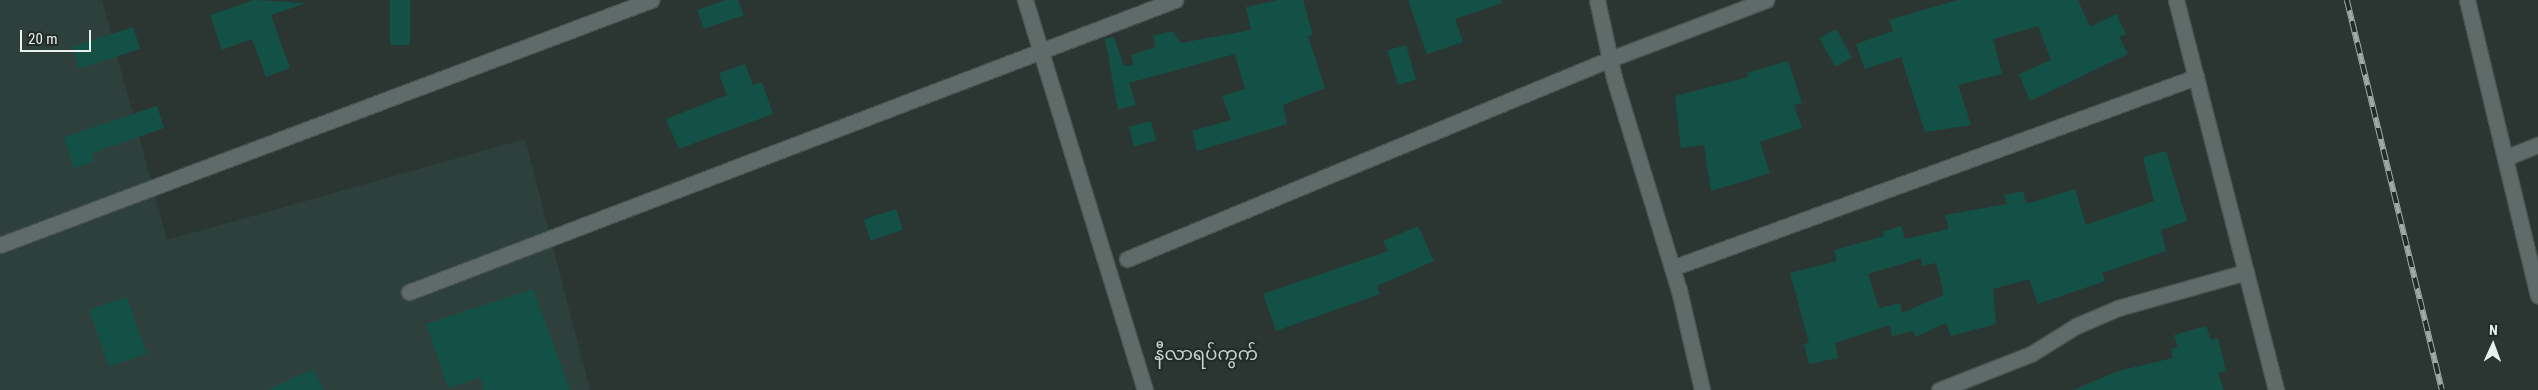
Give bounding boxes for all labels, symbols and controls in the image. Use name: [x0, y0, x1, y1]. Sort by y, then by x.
scale bar: [22, 20, 94, 52]
text: 20 m: [28, 30, 58, 48]
north arrow: [2468, 320, 2518, 370]
text: N: [2489, 322, 2498, 338]
district label: နီလာရပ်ကွက်: [1154, 343, 1258, 365]

